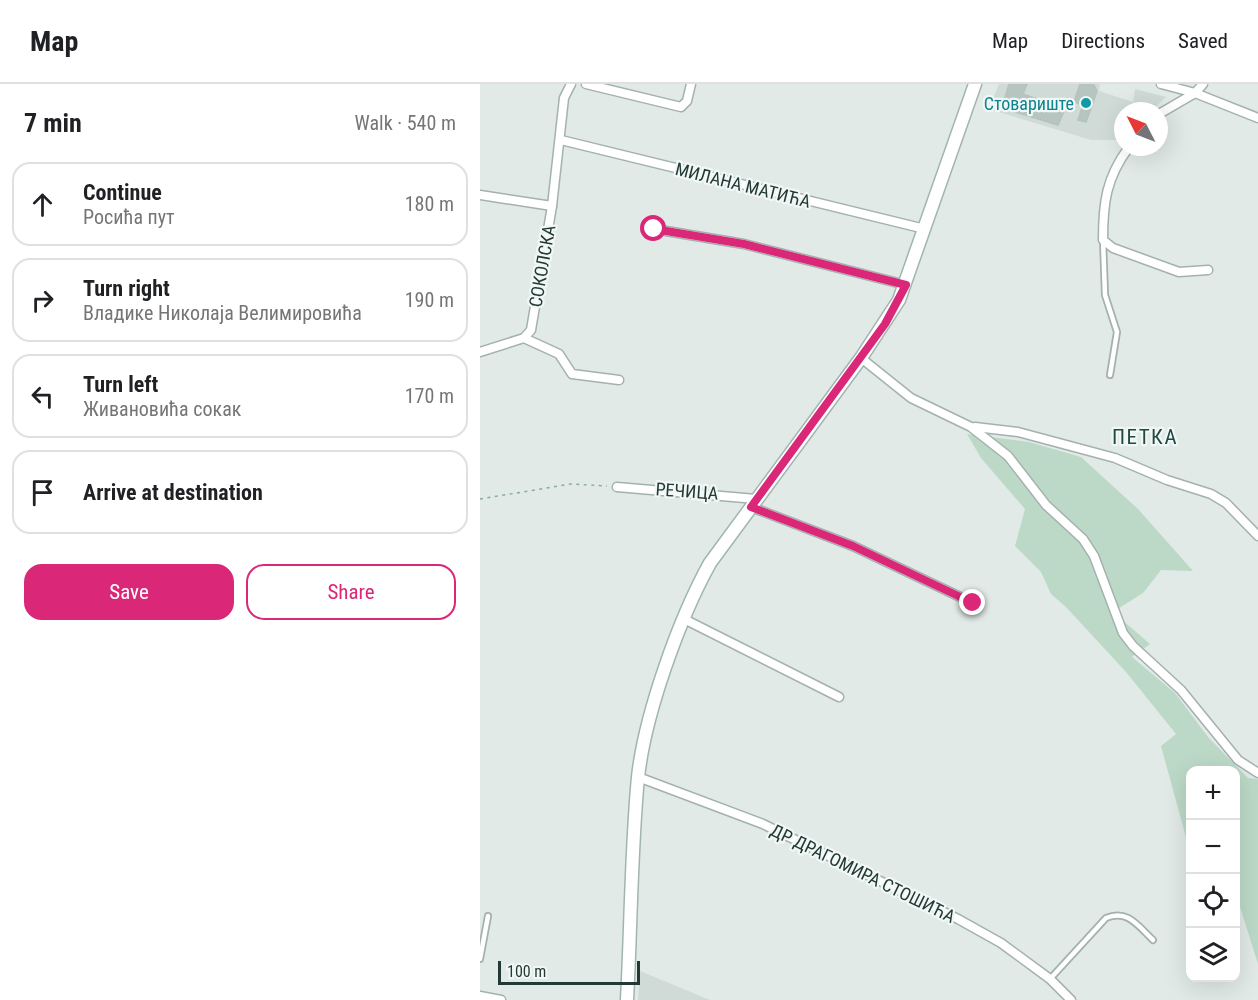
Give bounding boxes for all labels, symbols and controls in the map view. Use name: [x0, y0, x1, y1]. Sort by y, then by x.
text: Map: [30, 25, 78, 58]
text: Map: [992, 29, 1028, 53]
text: Directions: [1061, 29, 1145, 53]
text: Saved: [1178, 29, 1228, 53]
place label: Стовариште: [984, 93, 1074, 114]
marker: Стовариште: [1079, 96, 1093, 110]
north arrow: [1114, 102, 1168, 156]
text: 7 min: [24, 108, 82, 138]
text: Walk · 540 m: [355, 111, 456, 135]
street label: МИЛАНА МАТИЋА: [673, 158, 813, 212]
text: Continue: [83, 180, 162, 205]
icon: ahead: [26, 188, 59, 221]
text: 180 m: [405, 192, 454, 216]
text: Росића пут: [83, 205, 175, 229]
route start: [640, 215, 666, 241]
street label: СОКОЛСКА: [524, 223, 560, 309]
text: Turn right: [83, 276, 170, 301]
icon: right: [26, 284, 59, 317]
text: 190 m: [405, 288, 454, 312]
text: Владике Николаја Велимировића: [83, 301, 362, 325]
text: Turn left: [83, 372, 158, 397]
icon: left: [26, 380, 59, 413]
text: 170 m: [405, 384, 454, 408]
text: Живановића сокак: [83, 397, 241, 421]
district label: ПЕТКА: [1112, 425, 1178, 449]
icon: arrive: [26, 476, 59, 509]
street label: РЕЧИЦА: [655, 478, 720, 504]
text: Arrive at destination: [83, 480, 263, 505]
button: Save: [24, 564, 234, 620]
button: Share: [246, 564, 456, 620]
route end: [959, 589, 985, 615]
map controls: [1186, 766, 1240, 982]
button: +: [1186, 766, 1240, 820]
street label: ДР ДРАГОМИРА СТОШИЋА: [767, 819, 959, 927]
button: −: [1186, 820, 1240, 874]
button: locate: [1186, 874, 1240, 928]
button: layers: [1186, 928, 1240, 982]
scale bar: [498, 958, 640, 986]
text: 100 m: [507, 962, 546, 981]

